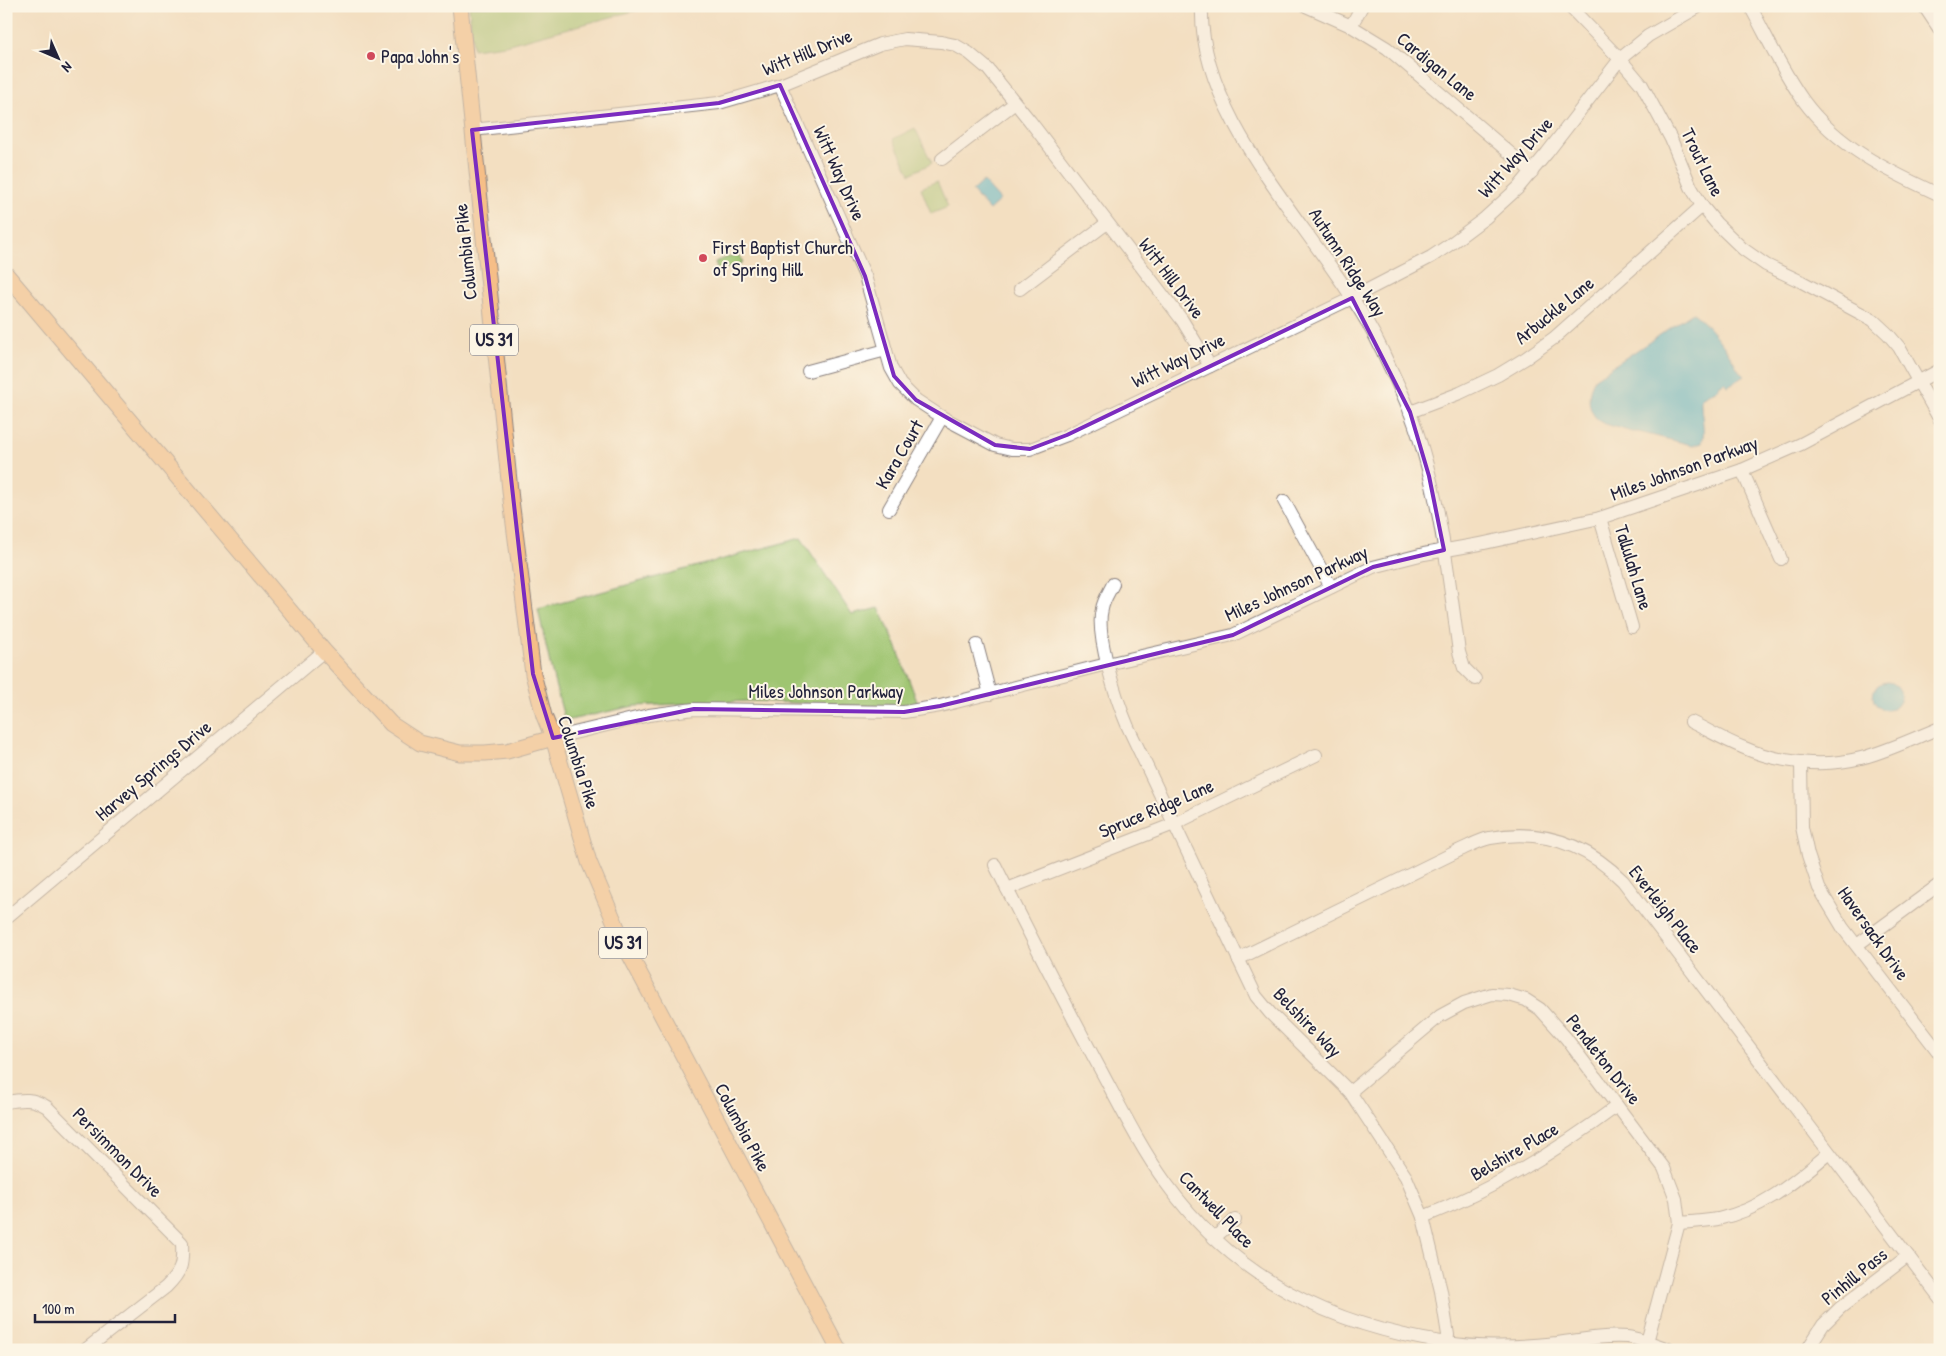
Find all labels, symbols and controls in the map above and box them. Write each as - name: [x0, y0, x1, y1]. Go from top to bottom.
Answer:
- street label: Witt Hill Drive: [758, 22, 856, 82]
- street label: Cardigan Lane: [1391, 26, 1483, 107]
- north arrow: [32, 32, 82, 82]
- place label: Papa John's: [381, 43, 459, 69]
- marker: Papa John's: [365, 50, 377, 62]
- text: N: [58, 58, 77, 77]
- street label: Witt Way Drive: [1472, 111, 1559, 203]
- street label: Witt Way Drive: [808, 122, 873, 225]
- street label: Trout Lane: [1675, 123, 1731, 201]
- street label: Columbia Pike: [447, 202, 483, 301]
- street label: Autumn Ridge Way: [1303, 203, 1393, 321]
- street label: Witt Hill Drive: [1133, 232, 1211, 324]
- place label: First Baptist Church of Spring Hill: [712, 234, 853, 282]
- marker: First Baptist Church of Spring Hill: [697, 252, 709, 264]
- street label: Arbuckle Lane: [1509, 270, 1599, 350]
- road number: US 31: [470, 324, 518, 356]
- street label: Witt Way Drive: [1127, 326, 1229, 394]
- street label: Kara Court: [869, 414, 929, 493]
- street label: Miles Johnson Parkway: [1607, 429, 1761, 507]
- street label: Tallulah Lane: [1609, 521, 1659, 613]
- street label: Miles Johnson Parkway: [1220, 538, 1372, 628]
- street label: Miles Johnson Parkway: [748, 678, 904, 704]
- street label: Columbia Pike: [552, 712, 606, 812]
- street label: Harvey Springs Drive: [89, 713, 217, 826]
- street label: Spruce Ridge Lane: [1095, 772, 1218, 844]
- street label: Everleigh Place: [1623, 860, 1709, 959]
- street label: Haversack Drive: [1832, 881, 1916, 985]
- road number: US 31: [599, 928, 647, 958]
- street label: Belshire Way: [1268, 981, 1348, 1063]
- street label: Pendleton Drive: [1560, 1008, 1648, 1110]
- street label: Columbia Pike: [709, 1078, 777, 1176]
- street label: Persimmon Drive: [67, 1101, 169, 1203]
- street label: Belshire Place: [1465, 1115, 1563, 1187]
- street label: Cantwell Place: [1173, 1165, 1261, 1254]
- street label: Pinhill Pass: [1816, 1241, 1892, 1311]
- scale bar: [35, 1291, 175, 1323]
- text: 100 m: [42, 1298, 75, 1319]

